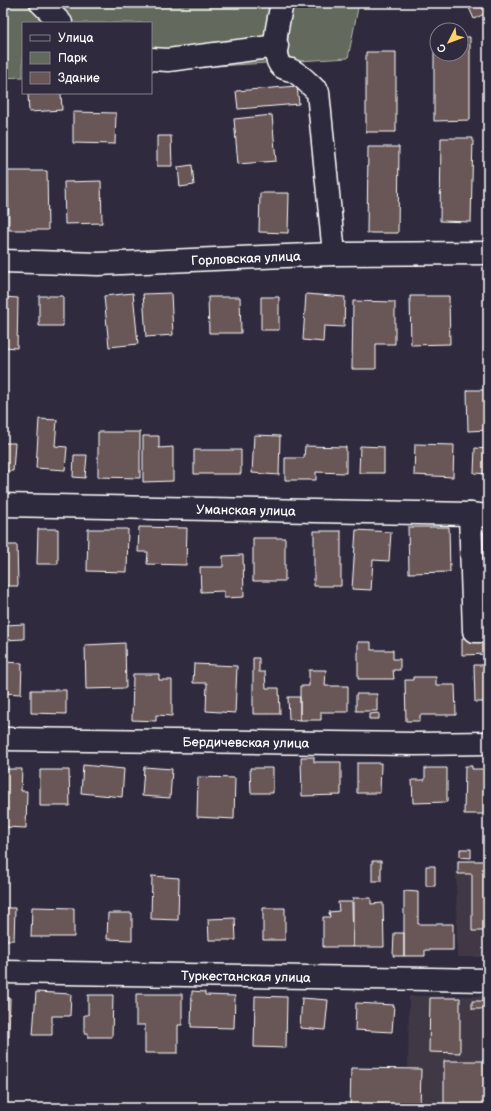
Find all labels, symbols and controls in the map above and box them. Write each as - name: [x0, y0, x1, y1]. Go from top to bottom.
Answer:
- legend: [22, 22, 152, 94]
- north arrow: [429, 22, 469, 62]
- text: Улица: [58, 31, 94, 46]
- text: С: [434, 41, 449, 56]
- text: Парк: [58, 51, 88, 66]
- text: Здание: [58, 71, 100, 86]
- street label: Горловская улица: [191, 248, 301, 269]
- street label: Уманская улица: [196, 502, 296, 520]
- street label: Бердичевская улица: [183, 734, 310, 752]
- street label: Туркестанская улица: [181, 968, 311, 986]

